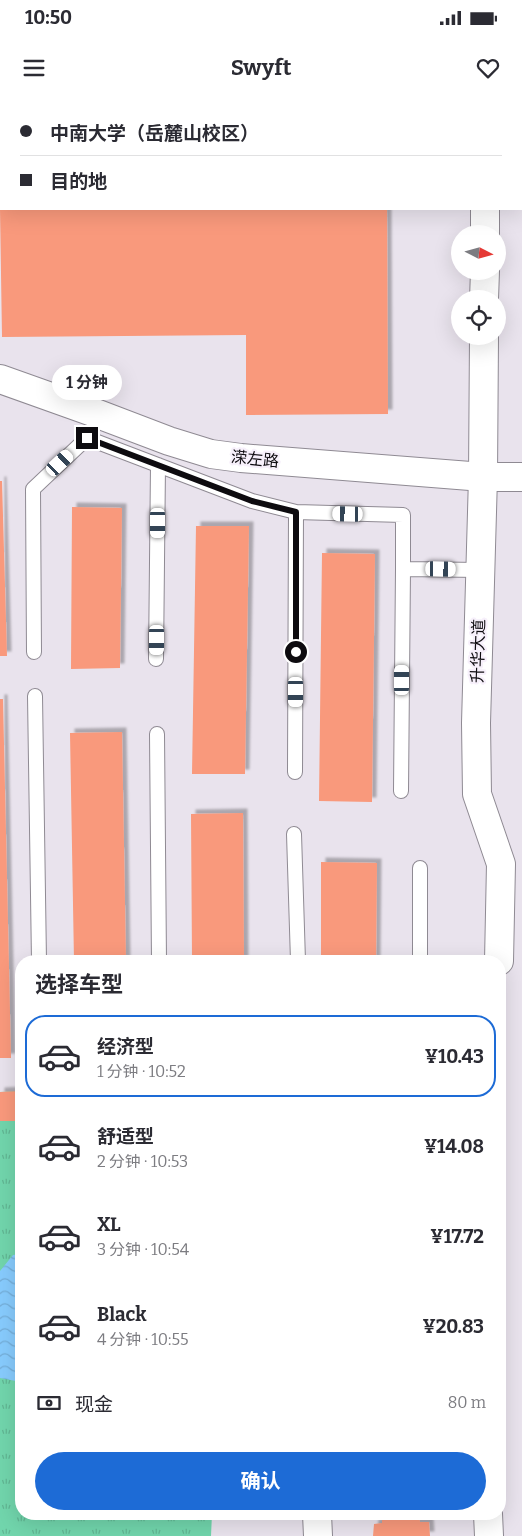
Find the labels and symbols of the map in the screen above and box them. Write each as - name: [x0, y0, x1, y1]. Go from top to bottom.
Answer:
- north arrow: [451, 225, 506, 280]
- callout: 1 分钟: [52, 366, 122, 400]
- route end: [76, 427, 98, 449]
- car: [43, 447, 76, 479]
- street label: 溁左路: [230, 447, 280, 471]
- car: [332, 506, 363, 522]
- car: [150, 508, 165, 538]
- car: [425, 561, 456, 577]
- street label: 升华大道: [467, 619, 489, 683]
- car: [149, 625, 164, 655]
- route start: [285, 641, 307, 663]
- car: [394, 665, 409, 695]
- car: [288, 677, 303, 707]

